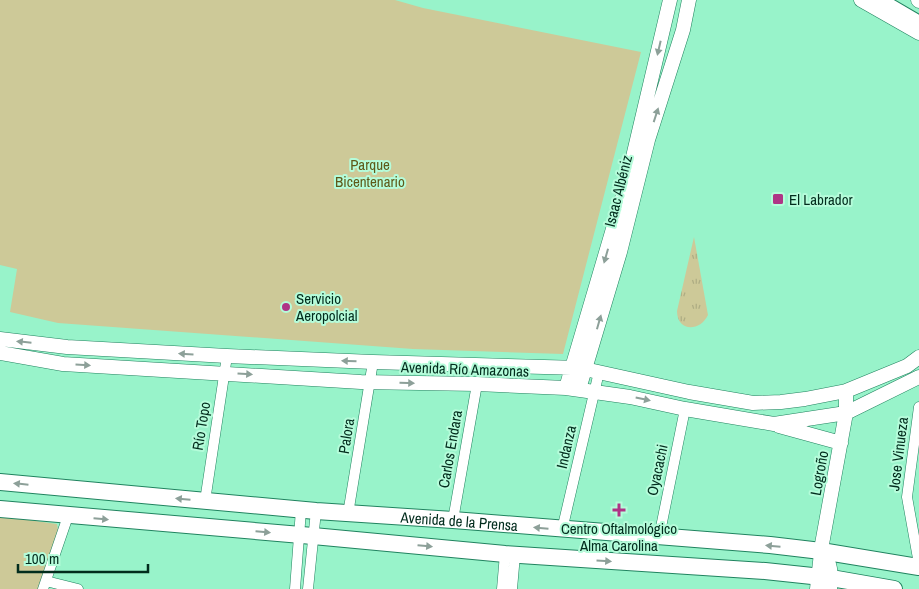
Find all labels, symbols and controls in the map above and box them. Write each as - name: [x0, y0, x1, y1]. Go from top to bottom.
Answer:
- one-way arrow: [655, 40, 663, 55]
- one-way arrow: [653, 107, 660, 122]
- street label: Isaac Albéniz: [599, 153, 637, 229]
- park label: Parque Bicentenario: [335, 154, 405, 192]
- place label: El Labrador: [789, 189, 853, 210]
- marker: El Labrador: [771, 192, 785, 206]
- one-way arrow: [601, 248, 609, 263]
- place label: Servicio Aeropolcial: [295, 288, 358, 326]
- marker: Servicio Aeropolcial: [280, 301, 292, 313]
- one-way arrow: [596, 314, 604, 329]
- one-way arrow: [16, 338, 32, 346]
- one-way arrow: [178, 349, 194, 357]
- street label: Avenida Río Amazonas: [400, 356, 529, 382]
- one-way arrow: [340, 357, 356, 365]
- one-way arrow: [75, 361, 91, 369]
- one-way arrow: [237, 371, 253, 379]
- one-way arrow: [400, 379, 416, 387]
- one-way arrow: [635, 395, 650, 403]
- street label: Río Topo: [187, 400, 215, 452]
- street label: Carlos Endara: [433, 408, 467, 490]
- street label: Jose Vinueza: [883, 416, 913, 492]
- street label: Palora: [333, 417, 359, 455]
- street label: Indanza: [551, 423, 581, 471]
- street label: Oyacachi: [641, 442, 673, 498]
- street label: Logroño: [805, 449, 833, 497]
- one-way arrow: [13, 480, 29, 488]
- one-way arrow: [175, 494, 191, 502]
- marker: Centro Oftalmológico Alma Carolina: [612, 503, 626, 517]
- street label: Avenida de la Prensa: [399, 506, 519, 536]
- one-way arrow: [93, 515, 109, 523]
- place label: Centro Oftalmológico Alma Carolina: [561, 518, 677, 556]
- one-way arrow: [533, 524, 549, 532]
- one-way arrow: [255, 528, 271, 536]
- one-way arrow: [765, 541, 781, 549]
- scale bar: [18, 542, 148, 574]
- one-way arrow: [417, 542, 433, 550]
- text: 100 m: [25, 548, 59, 569]
- one-way arrow: [596, 557, 612, 565]

